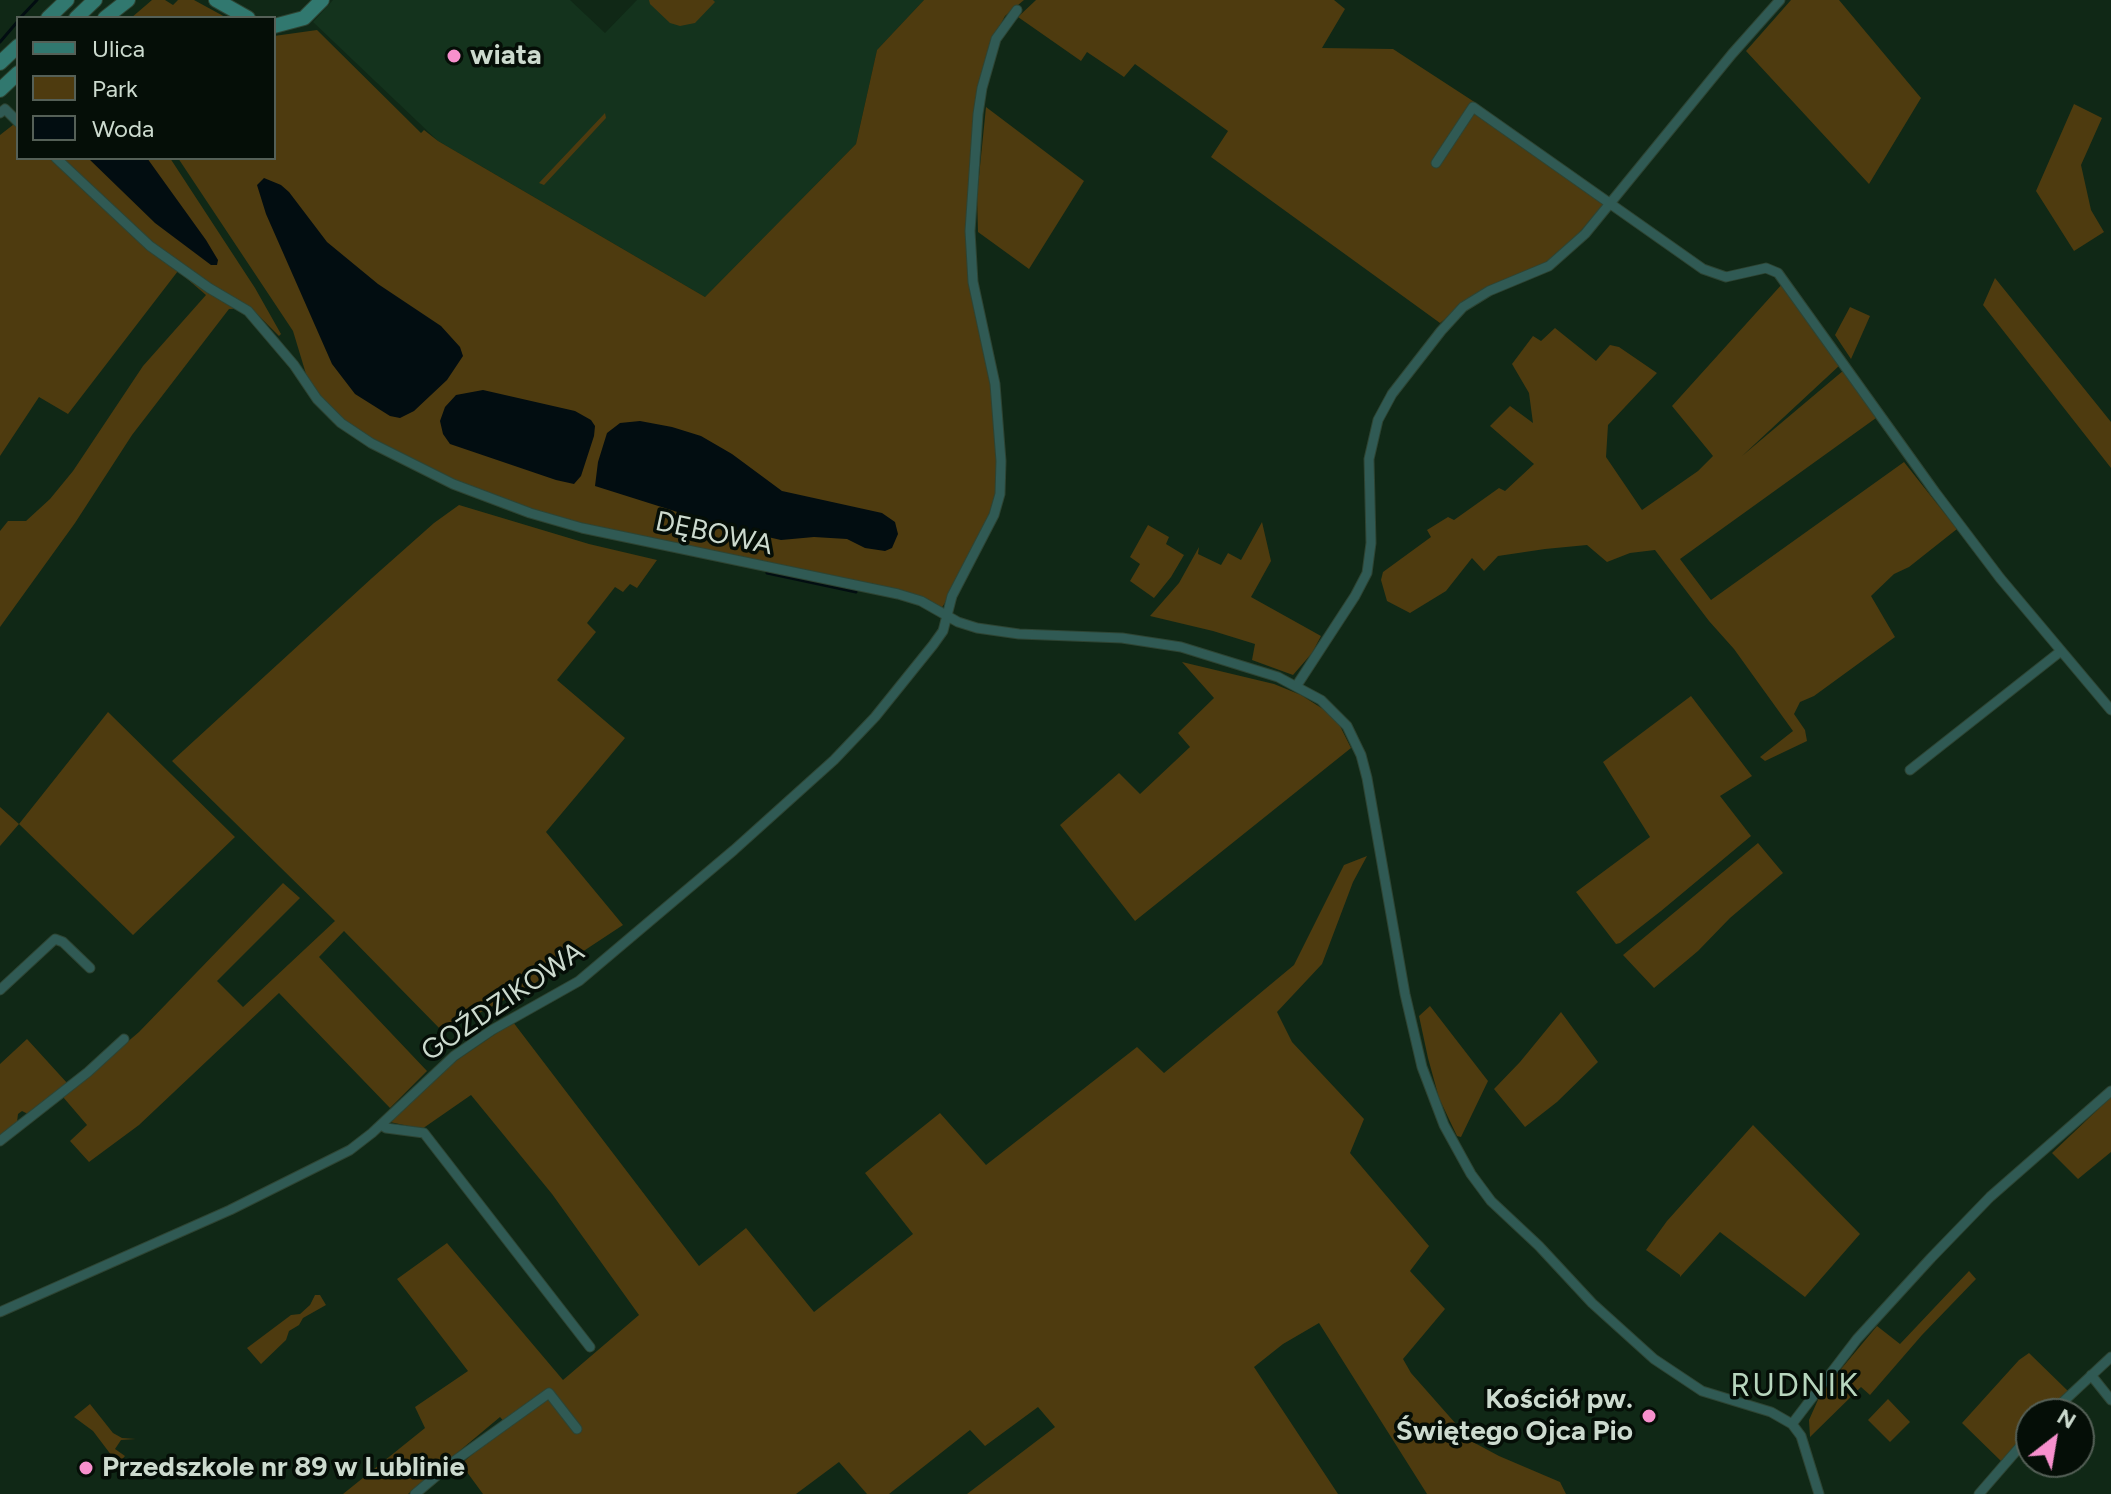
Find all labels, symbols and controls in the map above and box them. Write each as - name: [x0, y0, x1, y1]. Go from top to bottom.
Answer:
- legend: [16, 16, 276, 160]
- text: Ulica: [92, 34, 145, 63]
- place label: wiata: [470, 39, 542, 73]
- marker: wiata: [445, 47, 463, 65]
- text: Park: [92, 74, 138, 103]
- text: Woda: [92, 114, 154, 143]
- street label: DĘBOWA: [652, 505, 776, 563]
- street label: GOŹDZIKOWA: [415, 935, 591, 1069]
- district label: RUDNIK: [1730, 1368, 1860, 1406]
- place label: Kościół pw. Świętego Ojca Pio: [1396, 1383, 1633, 1449]
- north arrow: [2015, 1398, 2095, 1478]
- text: N: [2052, 1403, 2081, 1435]
- marker: Kościół pw. Świętego Ojca Pio: [1640, 1407, 1658, 1425]
- place label: Przedszkole nr 89 w Lublinie: [102, 1451, 465, 1485]
- marker: Przedszkole nr 89 w Lublinie: [77, 1459, 95, 1477]

